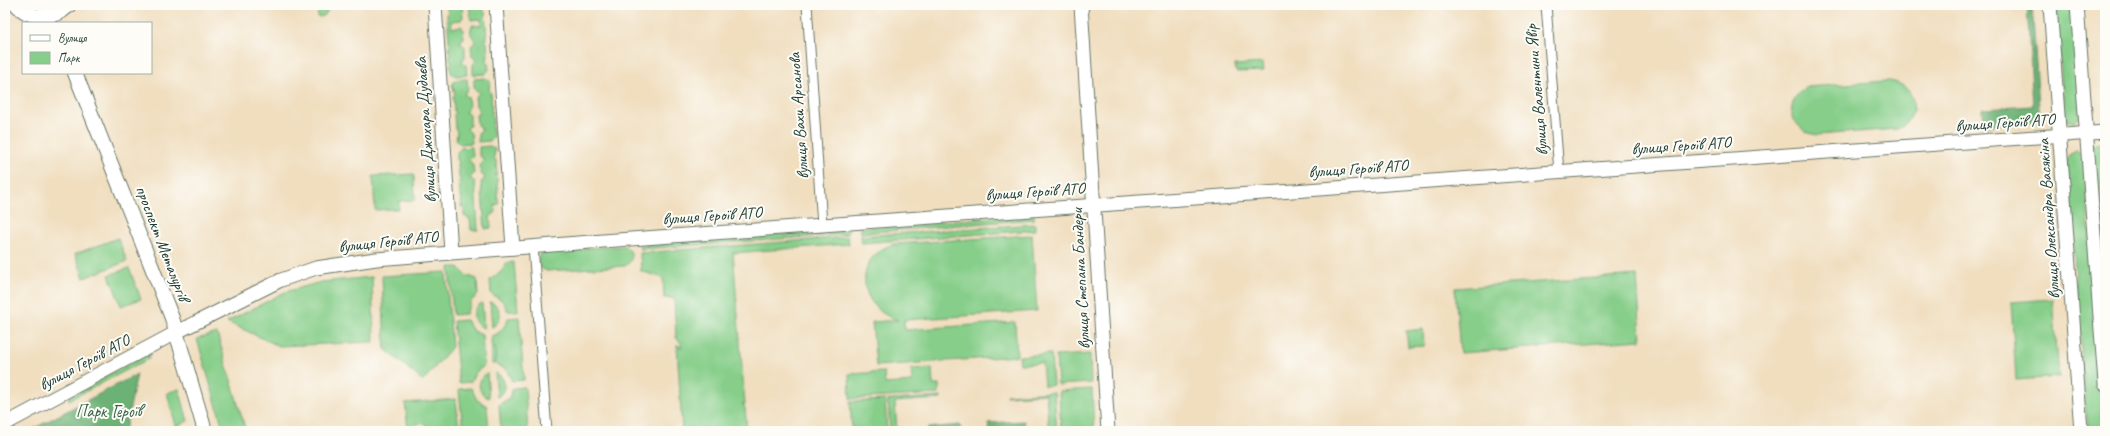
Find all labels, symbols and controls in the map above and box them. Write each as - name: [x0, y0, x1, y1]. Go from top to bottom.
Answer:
- legend: [22, 22, 152, 74]
- street label: вулиця Валентини Явір: [1520, 22, 1553, 157]
- text: Вулиця: [58, 30, 87, 46]
- text: Парк: [58, 50, 81, 66]
- street label: вулиця Вахи Арсанова: [784, 51, 813, 180]
- street label: вулиця Джохара Дудаєва: [410, 55, 441, 204]
- street label: вулиця Героїв АТО: [1955, 108, 2057, 136]
- street label: вулиця Героїв АТО: [1631, 131, 1733, 159]
- street label: вулиця Олександра Васякіна: [2032, 137, 2065, 300]
- street label: вулиця Героїв АТО: [1308, 154, 1410, 182]
- street label: вулиця Героїв АТО: [985, 177, 1087, 205]
- street label: проспект Металургів: [131, 182, 196, 308]
- street label: вулиця Героїв АТО: [662, 201, 764, 229]
- street label: вулиця Степана Бандери: [1066, 206, 1095, 350]
- street label: вулиця Героїв АТО: [337, 226, 440, 257]
- street label: вулиця Героїв АТО: [35, 329, 135, 395]
- park label: Парк Героїв: [76, 401, 146, 422]

